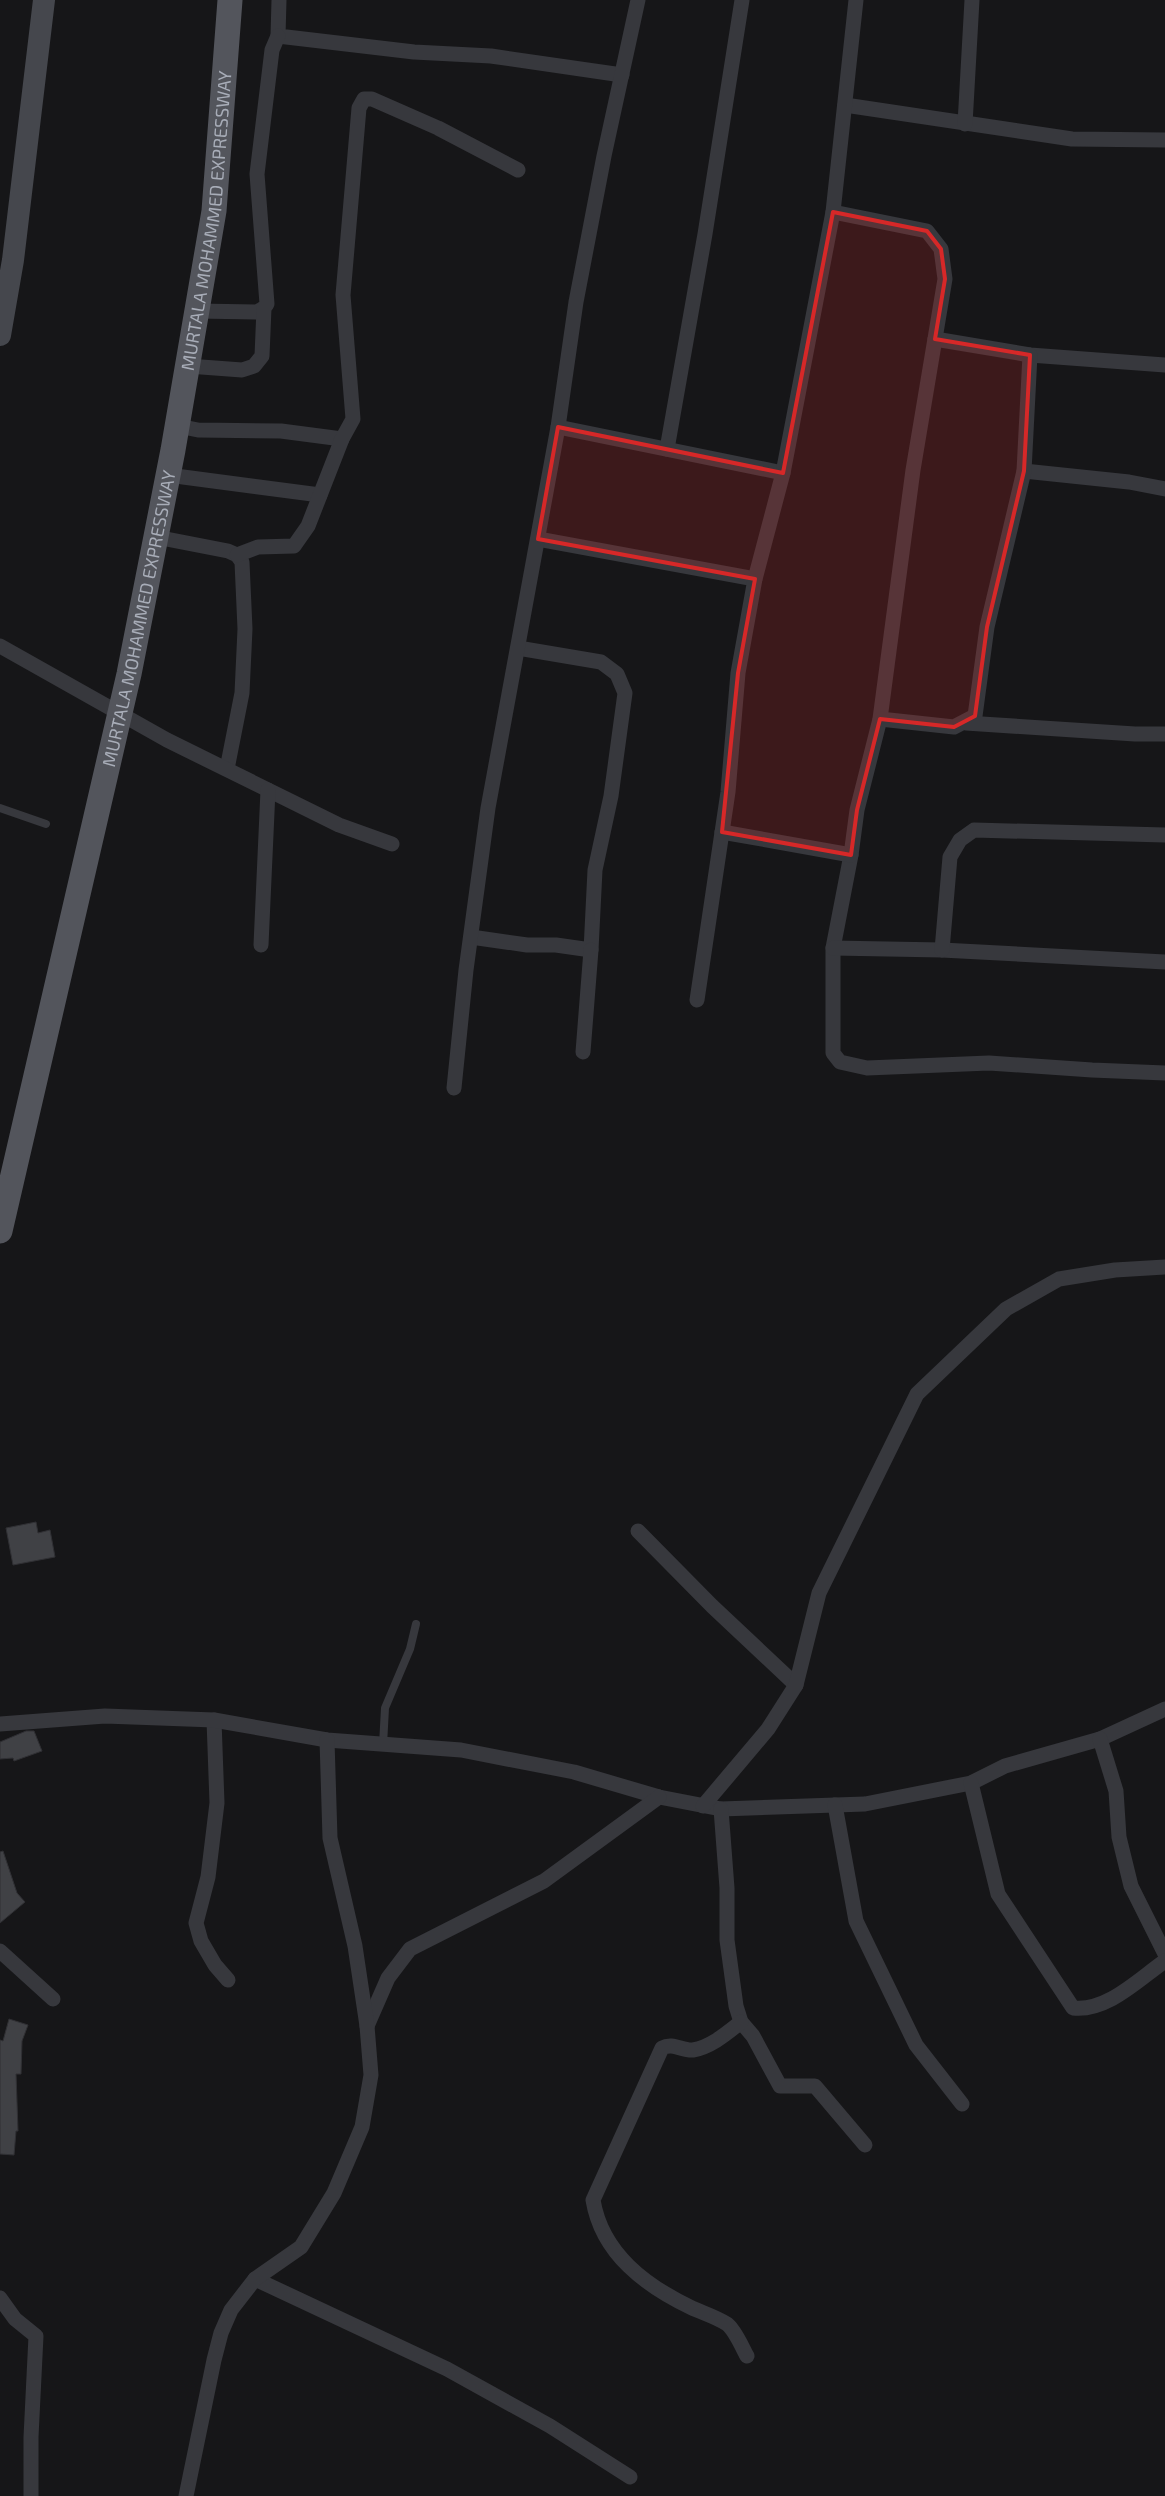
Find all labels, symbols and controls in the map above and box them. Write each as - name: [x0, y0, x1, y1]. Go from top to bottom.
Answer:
- street label: MURTALA MOHAMMED EXPRESSWAY: [176, 69, 236, 372]
- street label: MURTALA MOHAMMED EXPRESSWAY: [97, 468, 180, 769]

